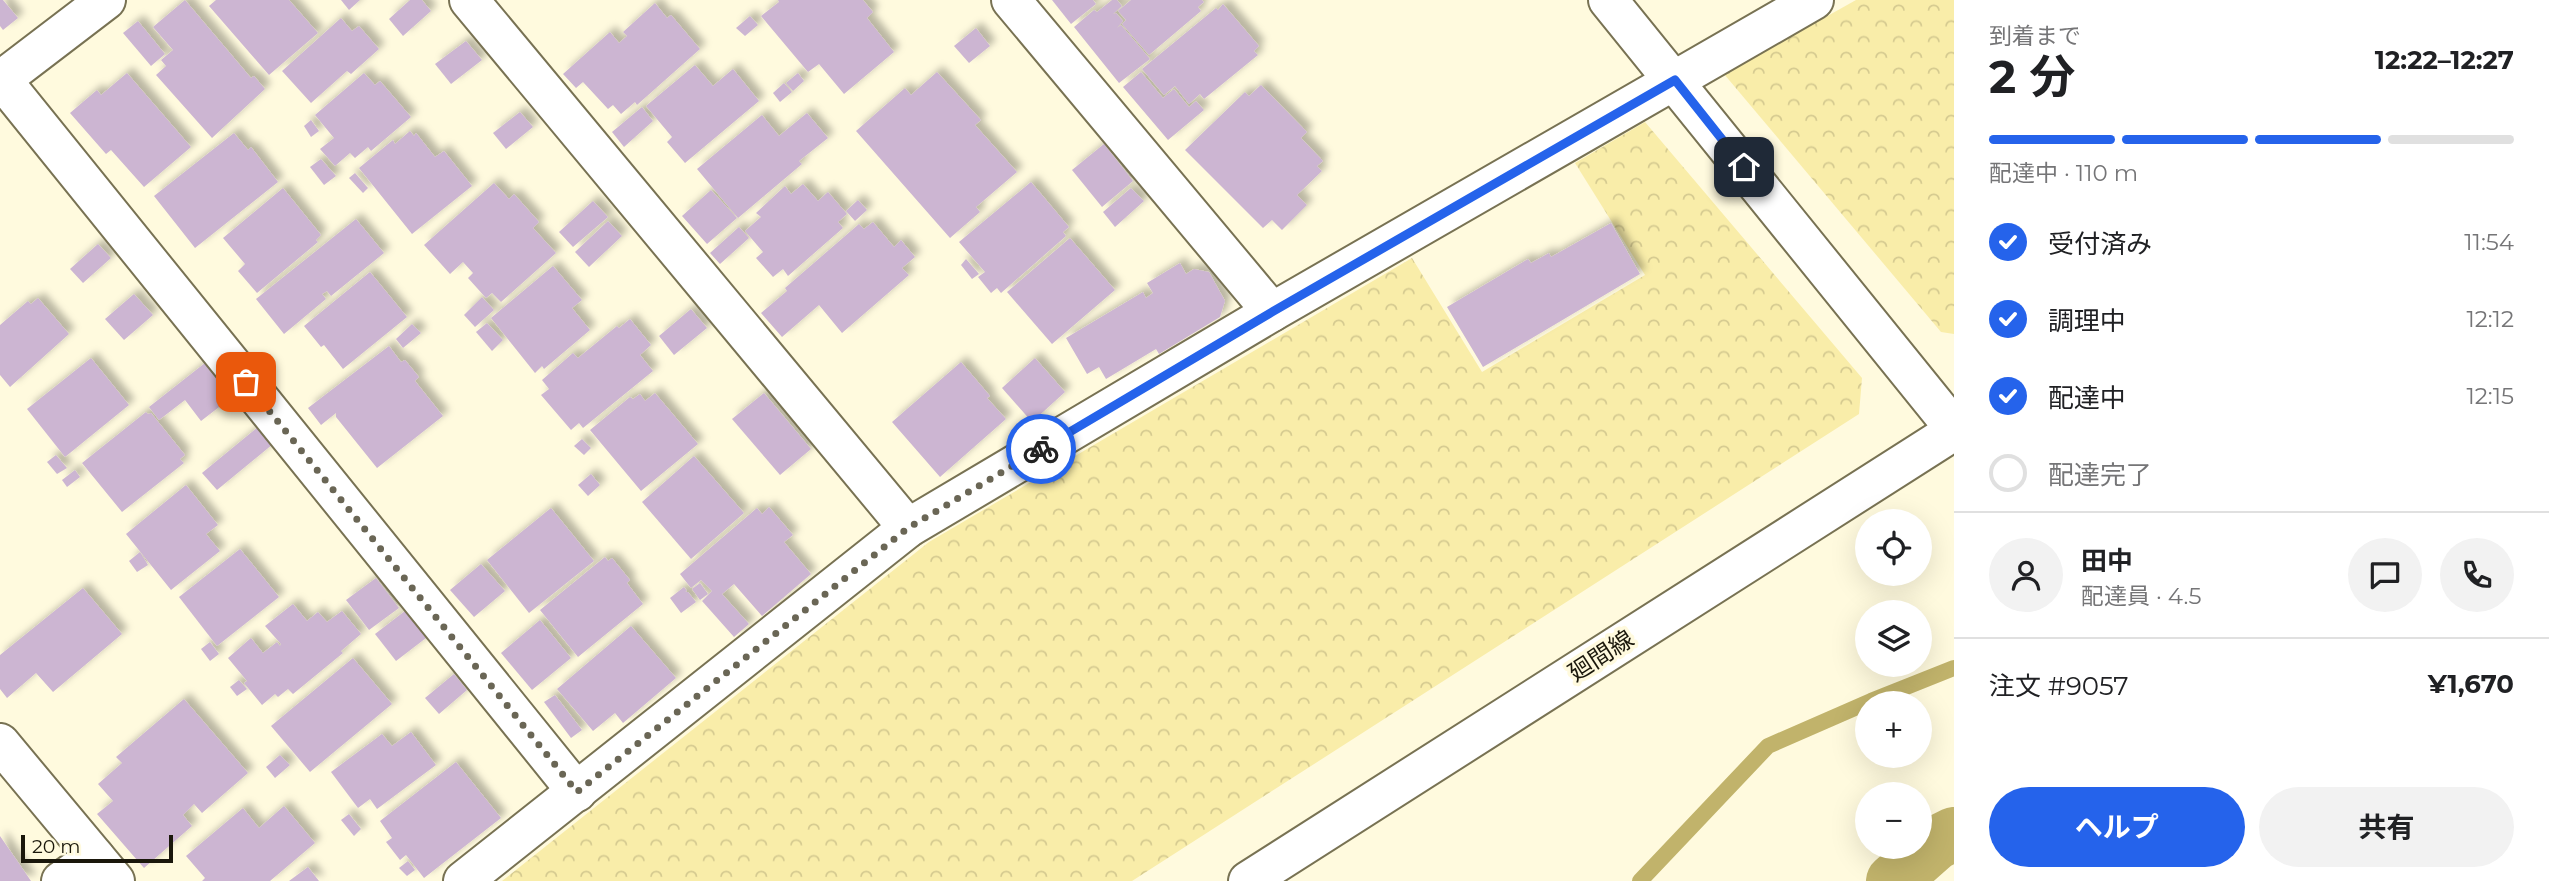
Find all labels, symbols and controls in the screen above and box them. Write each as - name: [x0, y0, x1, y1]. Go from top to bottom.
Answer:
- text: 到着まで: [1989, 22, 2081, 50]
- text: 12:22–12:27: [2375, 44, 2514, 76]
- text: 2 分: [1989, 48, 2075, 105]
- pin: [1714, 137, 1774, 197]
- icon: home: [1725, 148, 1763, 186]
- text: 配達中 · 110 m: [1989, 159, 2138, 187]
- icon: check: [1989, 223, 2027, 261]
- text: 受付済み: [2048, 228, 2152, 260]
- text: 11:54: [2464, 228, 2514, 256]
- icon: check: [1989, 300, 2027, 338]
- text: 調理中: [2048, 305, 2126, 337]
- text: 12:12: [2466, 305, 2514, 333]
- pin: [216, 352, 276, 412]
- icon: bag: [227, 363, 265, 401]
- icon: check: [1989, 377, 2027, 415]
- text: 配達中: [2048, 382, 2126, 414]
- text: 12:15: [2466, 382, 2514, 410]
- courier: [1006, 414, 1076, 484]
- icon: bike: [1022, 430, 1060, 468]
- text: 配達完了: [2048, 459, 2152, 491]
- map controls: [1855, 509, 1932, 859]
- button: locate: [1855, 509, 1932, 586]
- button: person: [1989, 538, 2063, 612]
- button: chat: [2348, 538, 2422, 612]
- button: phone: [2440, 538, 2514, 612]
- text: 田中: [2081, 545, 2133, 577]
- text: 配達員 · 4.5: [2081, 582, 2201, 610]
- button: layers: [1855, 600, 1932, 677]
- street label: 廻間線: [1563, 624, 1639, 687]
- text: ¥1,670: [2428, 668, 2514, 700]
- text: 注文 #9057: [1989, 670, 2129, 702]
- button: +: [1855, 691, 1932, 768]
- button: −: [1855, 782, 1932, 859]
- button: ヘルプ: [1989, 787, 2245, 867]
- button: 共有: [2259, 787, 2514, 867]
- scale bar: [21, 832, 173, 864]
- text: 20 m: [32, 835, 80, 858]

